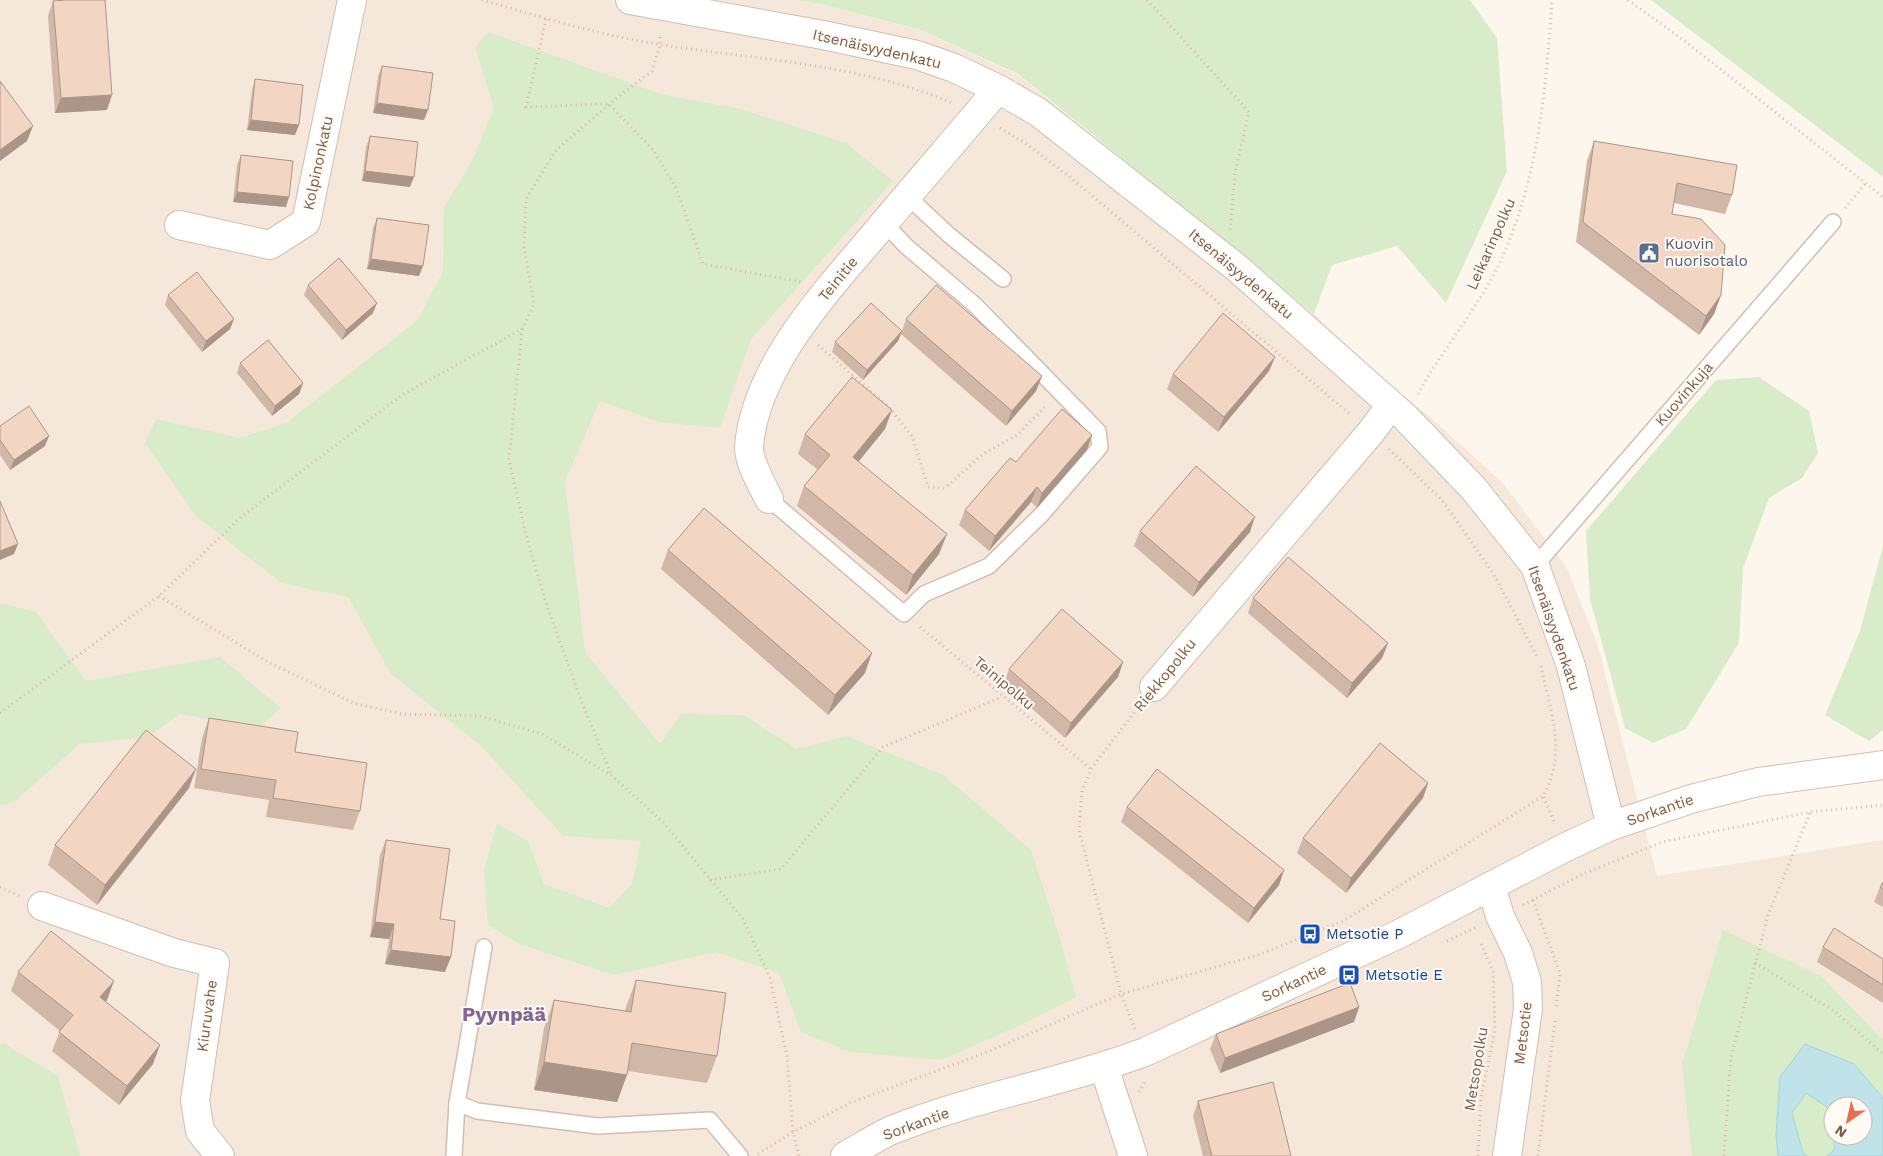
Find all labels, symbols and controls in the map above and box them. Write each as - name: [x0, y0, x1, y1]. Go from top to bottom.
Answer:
- street label: Itsenäisyydenkatu: [811, 25, 943, 73]
- street label: Kolpinonkatu: [299, 114, 337, 212]
- street label: Leikarinpolku: [1463, 195, 1519, 293]
- street label: Itsenäisyydenkatu: [1185, 225, 1297, 323]
- place label: Kuovin nuorisotalo: [1665, 235, 1748, 270]
- public building icon: Kuovin nuorisotalo: [1637, 241, 1661, 265]
- street label: Teinitie: [815, 253, 861, 305]
- street label: Kuovinkuja: [1651, 358, 1717, 430]
- street label: Itsenäisyydenkatu: [1524, 563, 1584, 693]
- street label: Riekkopolku: [1130, 635, 1200, 715]
- street label: Teinipolku: [970, 652, 1038, 714]
- street label: Sorkantie: [1624, 790, 1696, 830]
- bus stop icon: Metsotie P: [1298, 922, 1322, 946]
- place label: Metsotie P: [1326, 925, 1403, 943]
- street label: Sorkantie: [1259, 960, 1329, 1006]
- bus stop icon: Metsotie E: [1337, 963, 1361, 987]
- place label: Metsotie E: [1365, 966, 1443, 984]
- street label: Kiuruvahe: [193, 979, 221, 1053]
- street label: Metsotie: [1510, 1001, 1536, 1065]
- district label: Pyynpää: [462, 1002, 547, 1026]
- street label: Metsopolku: [1460, 1026, 1492, 1112]
- north arrow: [1823, 1096, 1873, 1146]
- street label: Sorkantie: [880, 1104, 952, 1144]
- text: N: [1832, 1122, 1850, 1141]

